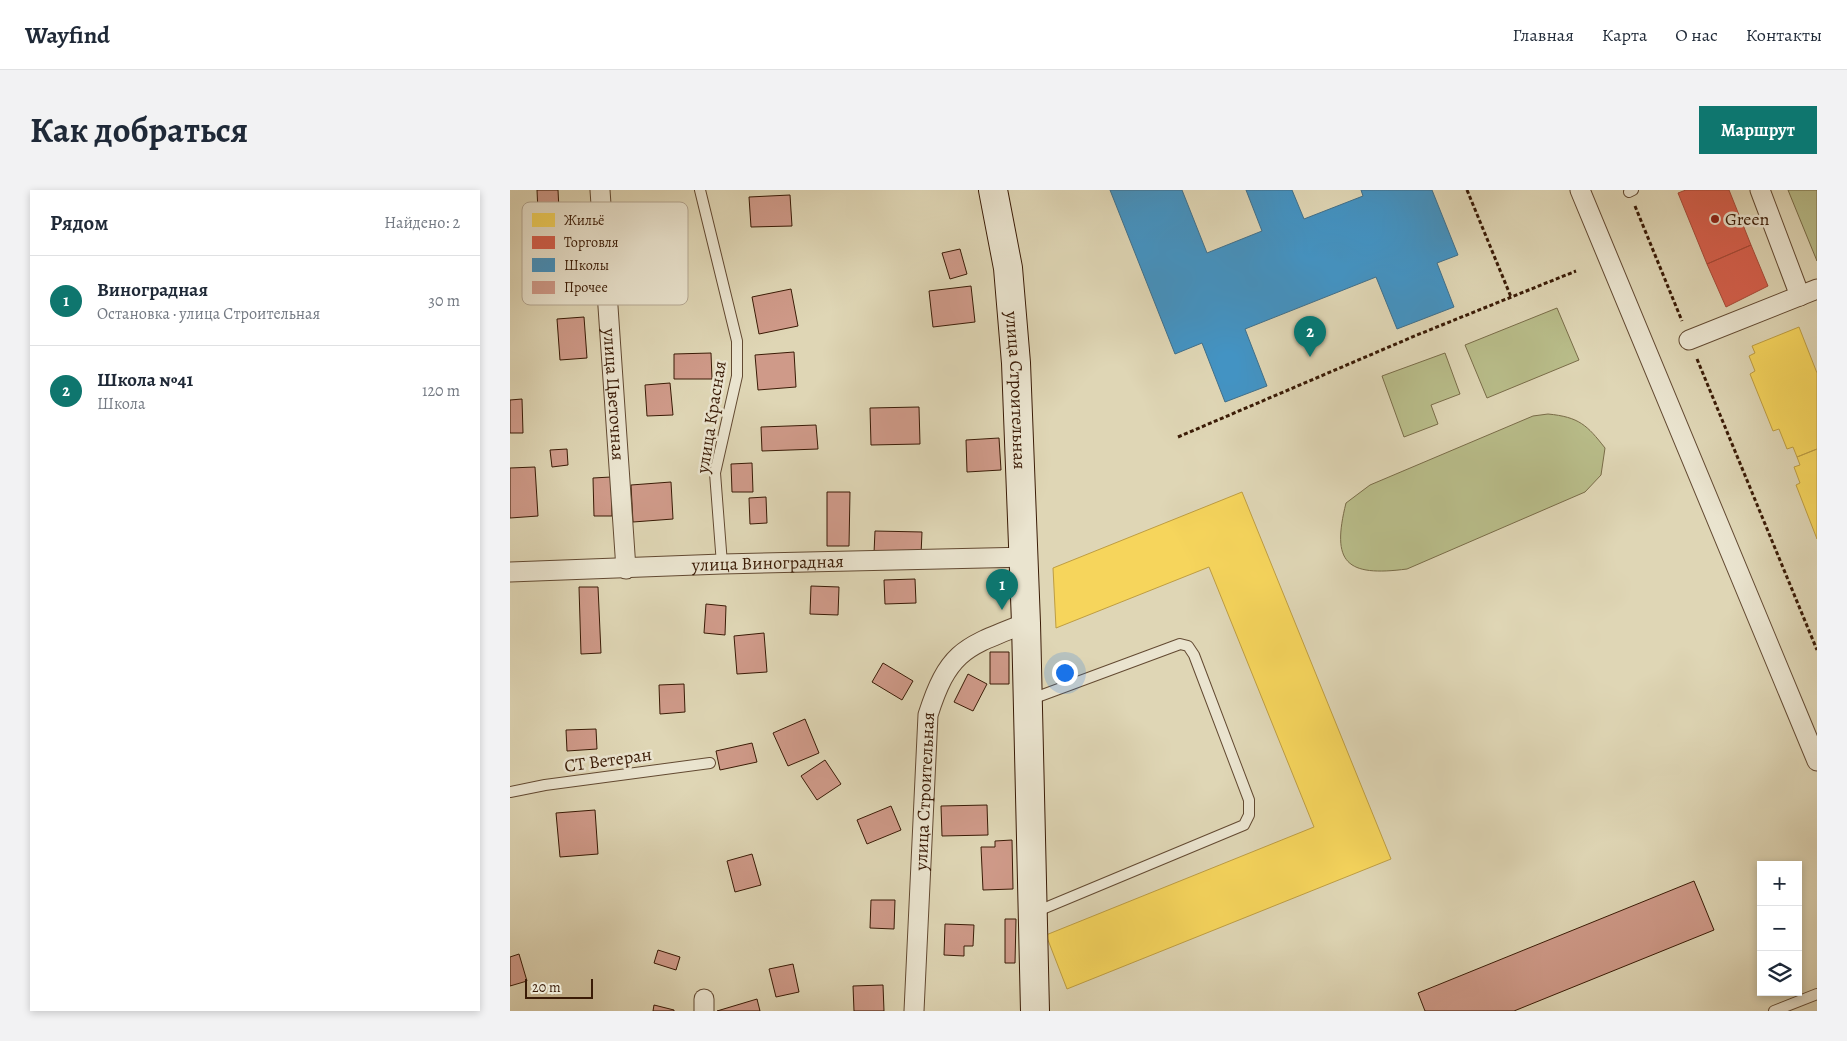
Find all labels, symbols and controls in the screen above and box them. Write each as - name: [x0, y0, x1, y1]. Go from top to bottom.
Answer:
- text: Wayfind: [25, 19, 110, 51]
- text: Главная: [1513, 23, 1574, 47]
- text: Карта: [1602, 23, 1647, 47]
- text: О нас: [1675, 23, 1718, 47]
- text: Контакты: [1746, 23, 1822, 47]
- text: Как добраться: [30, 106, 248, 154]
- button: Маршрут: [1699, 106, 1817, 154]
- legend: [522, 202, 688, 305]
- place label: Green: [1725, 207, 1769, 231]
- text: Рядом: [50, 209, 108, 237]
- text: Жильё: [564, 211, 604, 230]
- text: Найдено: 2: [384, 212, 460, 234]
- marker: Green: [1709, 213, 1721, 225]
- text: Торговля: [564, 233, 619, 252]
- text: Школы: [564, 256, 609, 275]
- text: Виноградная: [97, 277, 208, 303]
- text: Прочее: [564, 278, 608, 297]
- text: 1: [63, 290, 69, 312]
- text: 30 m: [428, 290, 460, 312]
- text: Остановка · улица Строительная: [97, 303, 320, 325]
- street label: улица Строительная: [1000, 309, 1032, 470]
- pin: 2: [1294, 316, 1326, 357]
- street label: улица Цветочная: [597, 327, 631, 461]
- street label: улица Красная: [690, 359, 732, 476]
- text: Школа №41: [97, 367, 193, 393]
- text: 2: [62, 380, 70, 402]
- text: 120 m: [422, 380, 460, 402]
- text: Школа: [97, 393, 145, 415]
- street label: улица Виноградная: [690, 549, 844, 577]
- pin: 1: [986, 569, 1018, 610]
- your location: [1052, 660, 1078, 686]
- street label: улица Строительная: [909, 711, 940, 872]
- street label: СТ Ветеран: [563, 742, 653, 778]
- map controls: [1757, 861, 1802, 996]
- button: +: [1757, 861, 1802, 906]
- button: −: [1757, 906, 1802, 951]
- button: layers: [1757, 951, 1802, 996]
- scale bar: [525, 976, 592, 999]
- text: 20 m: [532, 978, 561, 997]

